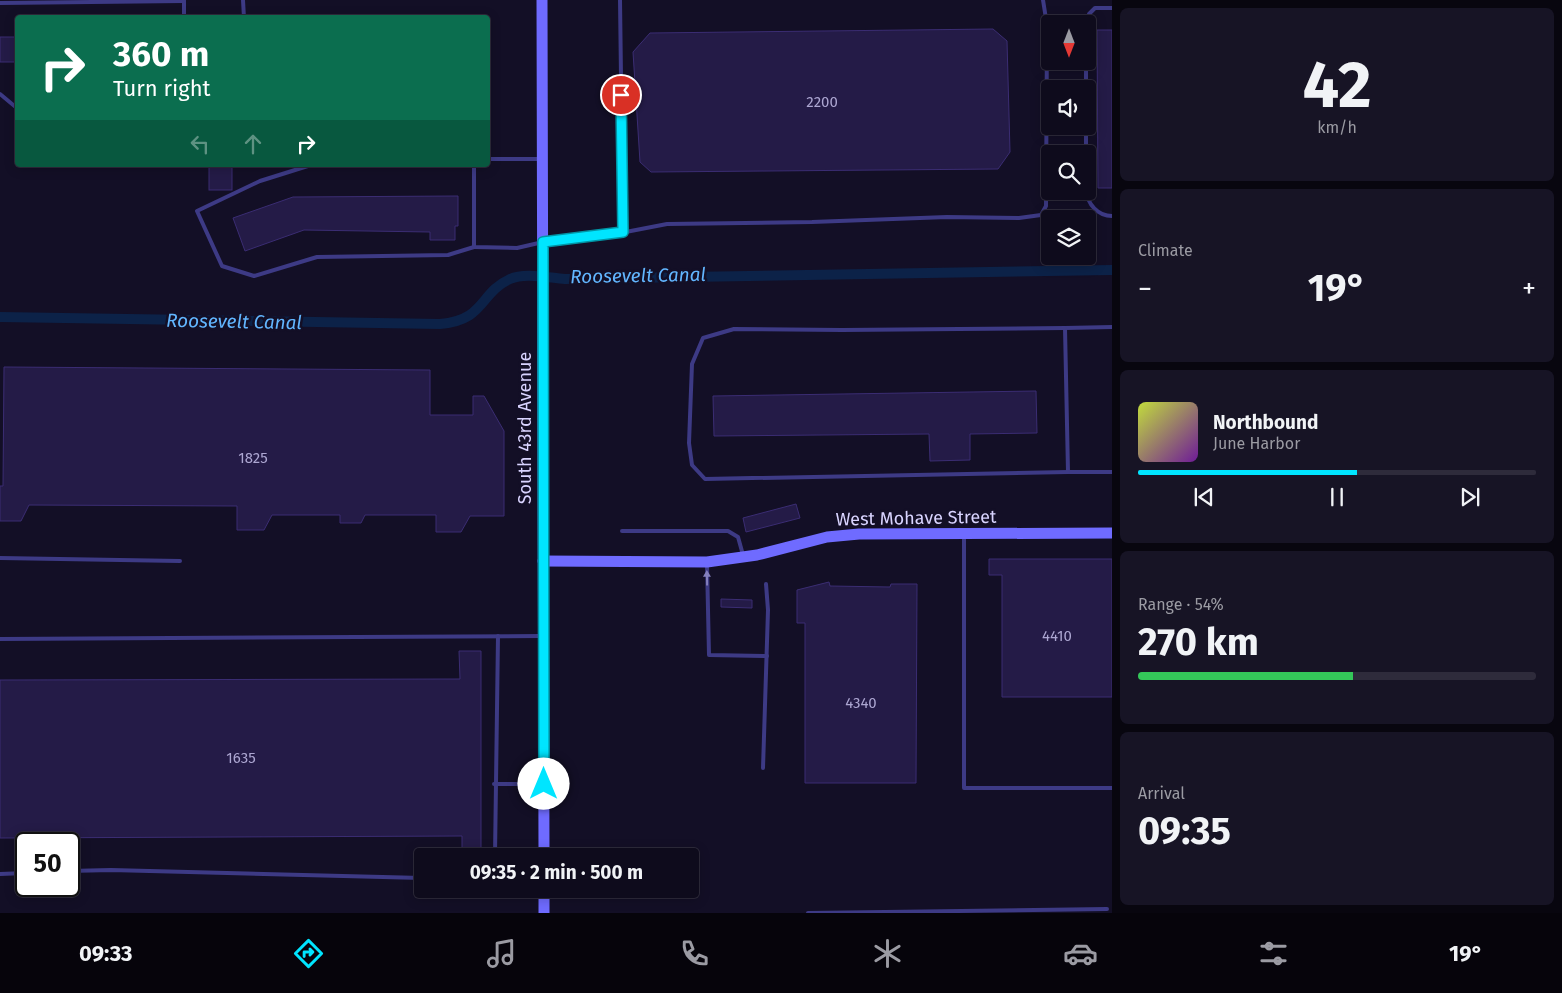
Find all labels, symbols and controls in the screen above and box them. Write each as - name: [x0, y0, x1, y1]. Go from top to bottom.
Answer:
- north arrow: [1041, 15, 1096, 70]
- map controls: [1041, 15, 1096, 265]
- text: 360 m: [113, 33, 209, 75]
- icon: right: [30, 35, 95, 100]
- text: 42: [1302, 46, 1372, 124]
- pin: [600, 74, 642, 116]
- text: Turn right: [113, 75, 210, 102]
- button: sound: [1041, 80, 1096, 135]
- icon: arrive: [607, 81, 635, 109]
- house number: 2200: [806, 93, 838, 111]
- text: km/h: [1317, 118, 1357, 137]
- icon: left: [186, 130, 214, 158]
- icon: ahead: [239, 130, 267, 158]
- icon: right: [292, 130, 320, 158]
- button: search: [1041, 145, 1096, 200]
- button: layers: [1041, 210, 1096, 265]
- text: Climate: [1138, 241, 1193, 260]
- water label: Roosevelt Canal: [570, 263, 706, 288]
- text: 19°: [1308, 265, 1366, 311]
- text: −: [1138, 272, 1152, 305]
- text: +: [1522, 272, 1536, 305]
- water label: Roosevelt Canal: [166, 309, 302, 334]
- street label: South 43rd Avenue: [514, 352, 536, 504]
- text: Northbound: [1213, 411, 1318, 434]
- text: June Harbor: [1213, 434, 1300, 453]
- house number: 1825: [238, 449, 268, 467]
- icon: previous: [1190, 483, 1218, 511]
- icon: pause: [1323, 483, 1351, 511]
- icon: next: [1456, 483, 1484, 511]
- street label: West Mohave Street: [835, 506, 997, 530]
- one-way arrow: [703, 570, 711, 586]
- text: Range · 54%: [1138, 595, 1224, 614]
- text: 270 km: [1138, 619, 1259, 665]
- house number: 4410: [1042, 627, 1072, 645]
- house number: 4340: [845, 694, 877, 712]
- house number: 1635: [226, 749, 256, 767]
- position arrow: [517, 757, 569, 809]
- text: Arrival: [1138, 784, 1185, 803]
- text: 09:35: [1138, 808, 1231, 854]
- speed limit sign: 50: [15, 832, 80, 897]
- text: 09:35 · 2 min · 500 m: [470, 861, 643, 884]
- icon: directions: [291, 936, 326, 971]
- icon: music: [484, 936, 519, 971]
- icon: phone: [677, 936, 712, 971]
- icon: climate: [870, 936, 905, 971]
- icon: car: [1063, 936, 1098, 971]
- icon: filters: [1256, 936, 1291, 971]
- text: 09:33: [79, 940, 133, 967]
- text: 19°: [1449, 940, 1483, 967]

